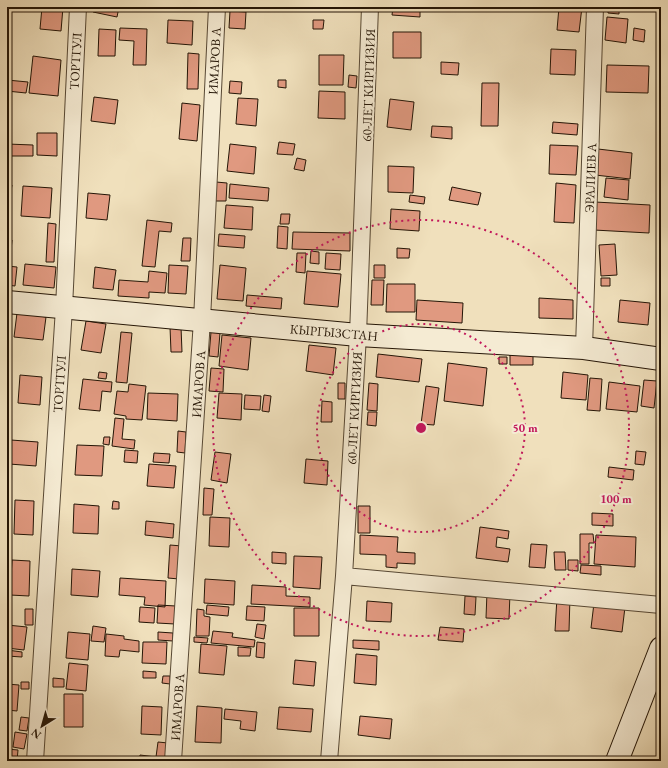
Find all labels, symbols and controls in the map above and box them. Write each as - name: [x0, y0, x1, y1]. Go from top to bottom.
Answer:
- street label: ИМАРОВ А: [204, 26, 225, 95]
- street label: 60-ЛЕТ КИРГИЗИЯ: [358, 28, 379, 142]
- street label: ТОРТГУЛ: [66, 32, 85, 90]
- street label: ЭРАЛИЕВ А: [581, 142, 600, 213]
- street label: КЫРГЫЗСТАН: [289, 320, 379, 345]
- street label: ИМАРОВ А: [188, 349, 209, 418]
- street label: 60-ЛЕТ КИРГИЗИЯ: [343, 351, 366, 465]
- street label: ТОРТГУЛ: [49, 355, 70, 413]
- text: 50 m: [512, 420, 538, 436]
- centre of rings: [414, 421, 428, 435]
- text: 100 m: [600, 491, 632, 507]
- street label: ИМАРОВ А: [167, 672, 188, 741]
- north arrow: [22, 706, 62, 746]
- text: N: [28, 726, 44, 742]

